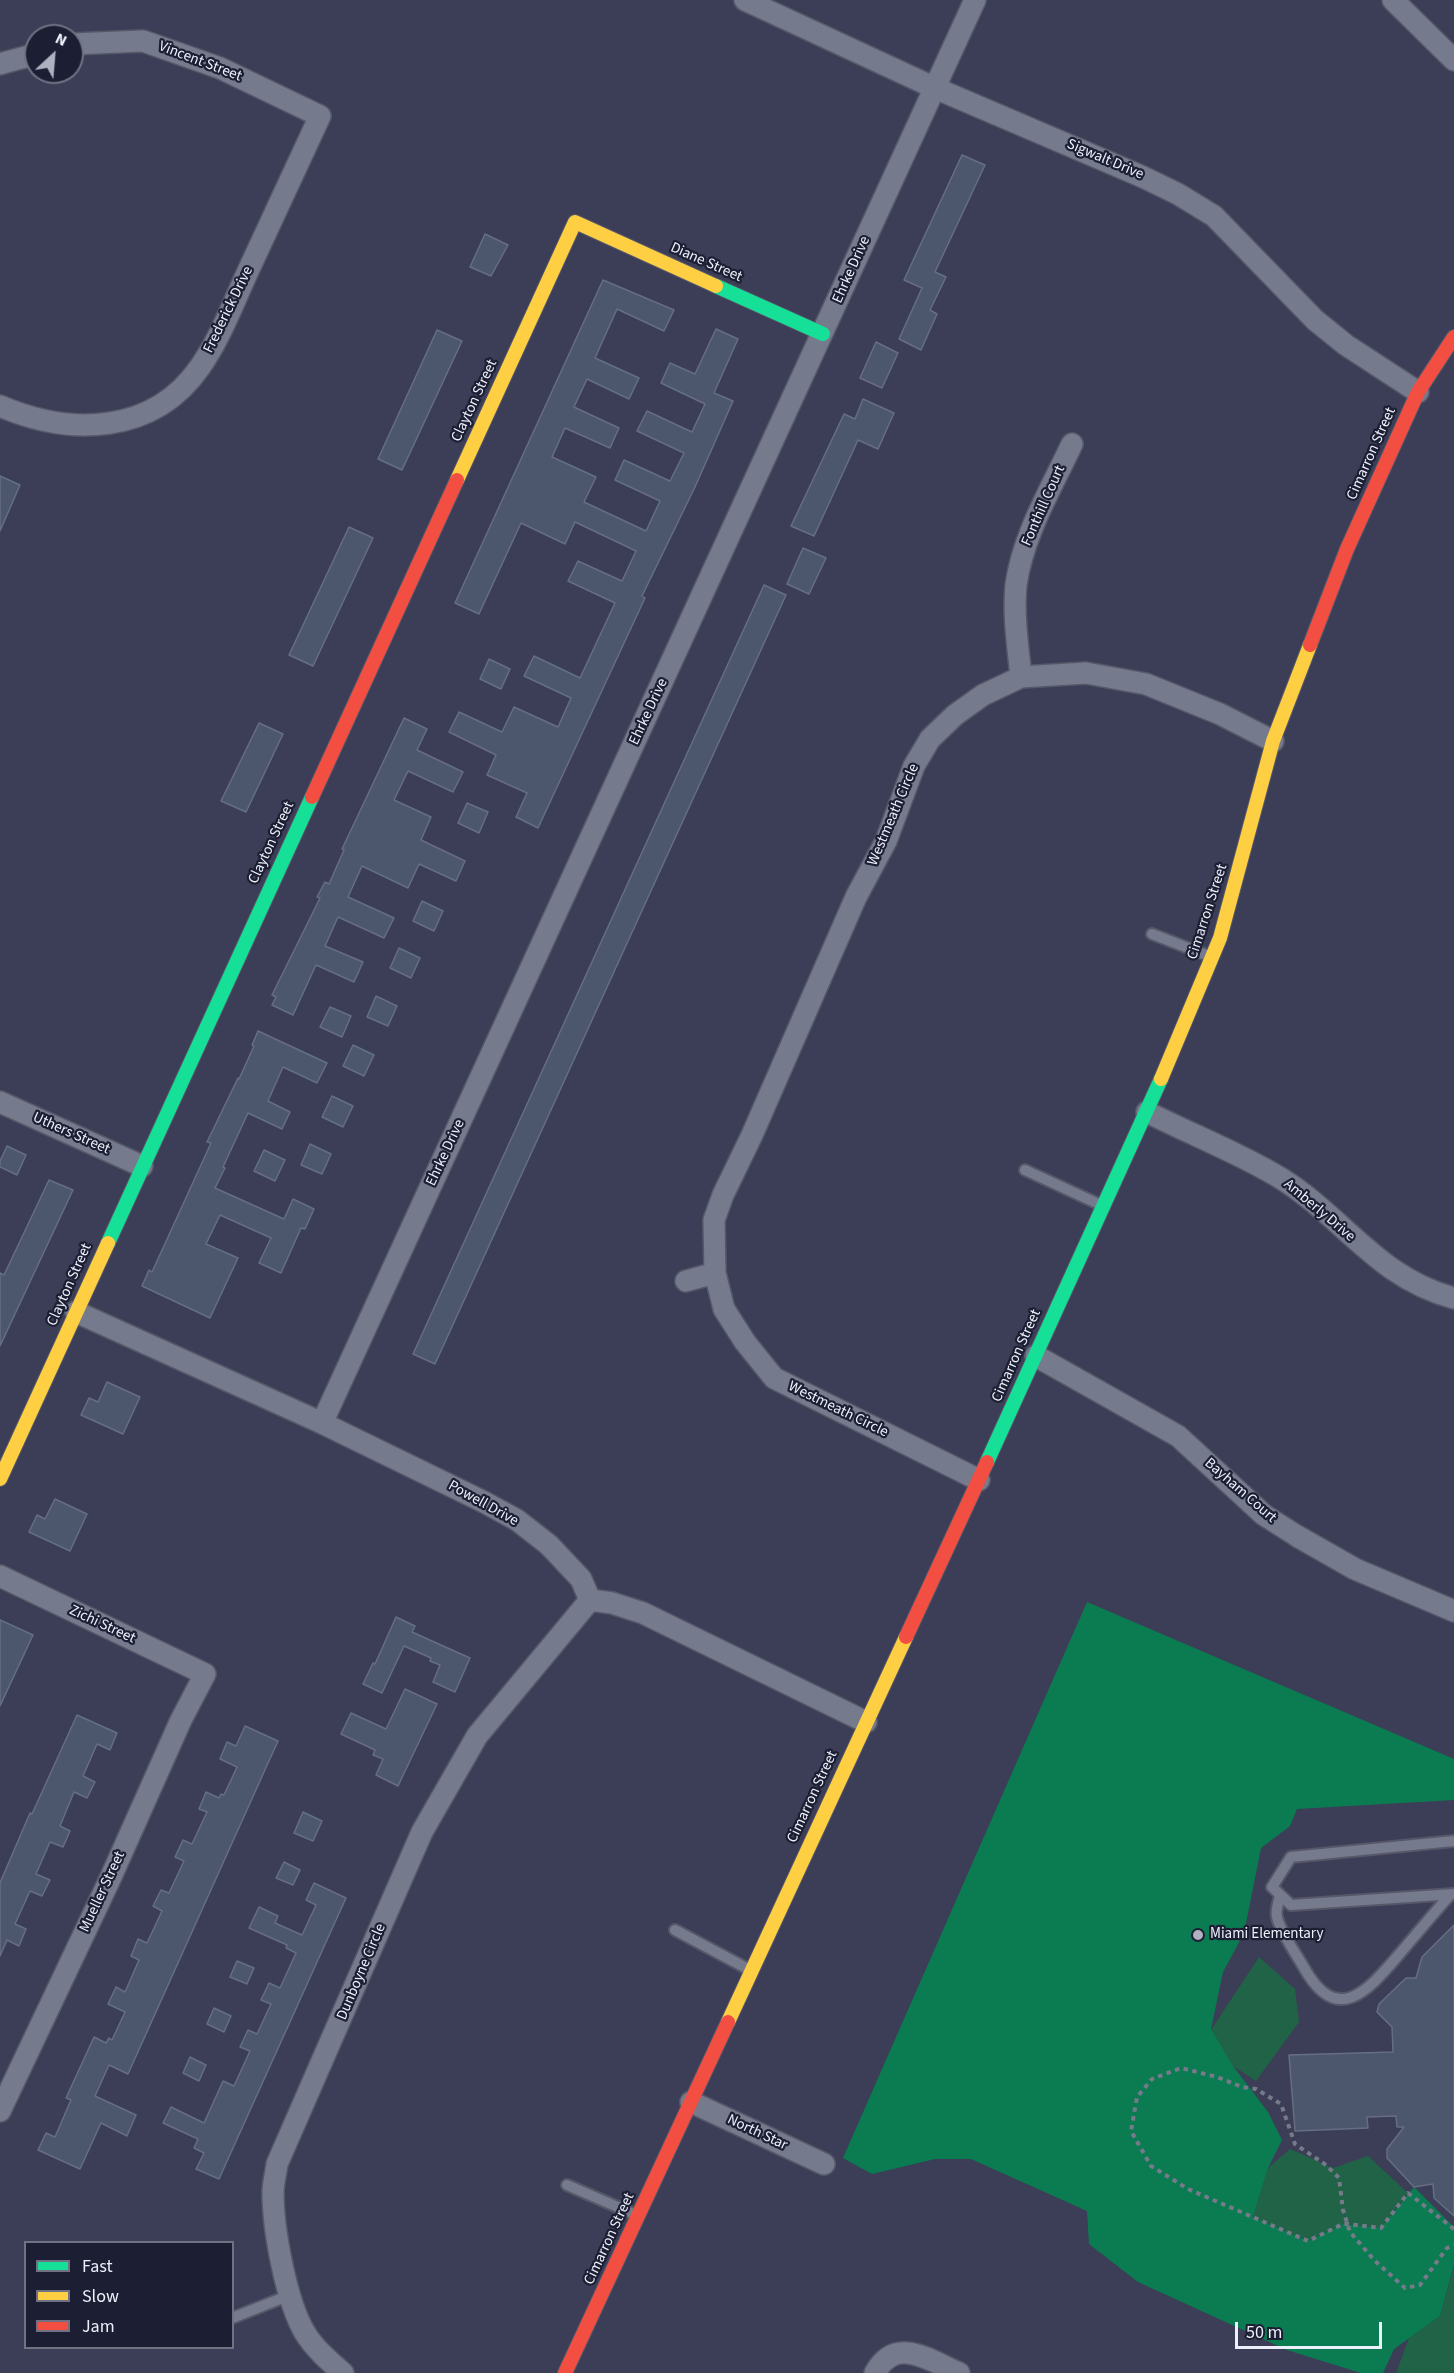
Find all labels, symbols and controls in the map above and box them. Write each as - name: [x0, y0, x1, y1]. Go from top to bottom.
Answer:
- north arrow: [24, 24, 84, 84]
- text: N: [51, 27, 71, 52]
- street label: Vincent Street: [156, 38, 244, 86]
- street label: Sigwalt Drive: [1064, 136, 1146, 184]
- street label: Ehrke Drive: [829, 234, 875, 306]
- street label: Diane Street: [667, 239, 745, 287]
- street label: Frederick Drive: [200, 264, 258, 356]
- street label: Clayton Street: [448, 357, 502, 445]
- street label: Cimarron Street: [1344, 405, 1400, 503]
- street label: Fonthill Court: [1018, 463, 1070, 549]
- street label: Ehrke Drive: [626, 676, 672, 748]
- street label: Westmeath Circle: [864, 761, 924, 869]
- street label: Clayton Street: [245, 799, 299, 887]
- street label: Cimarron Street: [1184, 862, 1232, 962]
- street label: Uthers Street: [30, 1109, 112, 1159]
- street label: Ehrke Drive: [423, 1117, 469, 1189]
- street label: Amberly Drive: [1280, 1176, 1358, 1246]
- street label: Clayton Street: [44, 1241, 96, 1329]
- street label: Cimarron Street: [989, 1307, 1045, 1405]
- street label: Westmeath Circle: [785, 1378, 891, 1442]
- street label: Bayham Court: [1200, 1455, 1280, 1527]
- street label: Powell Drive: [445, 1477, 521, 1531]
- street label: Zichi Street: [66, 1602, 138, 1648]
- street label: Cimarron Street: [784, 1748, 842, 1846]
- street label: Mueller Street: [76, 1849, 130, 1935]
- street label: Dunboyne Circle: [334, 1921, 390, 2023]
- place label: Miami Elementary: [1210, 1926, 1323, 1944]
- marker: Miami Elementary: [1191, 1928, 1205, 1942]
- street label: North Star: [724, 2111, 790, 2155]
- street label: Cimarron Street: [581, 2190, 639, 2288]
- legend: [24, 2241, 234, 2349]
- text: Fast: [82, 2254, 113, 2279]
- text: Slow: [82, 2284, 119, 2309]
- scale bar: [1238, 2310, 1385, 2348]
- text: Jam: [82, 2314, 115, 2339]
- text: 50 m: [1246, 2320, 1282, 2345]

